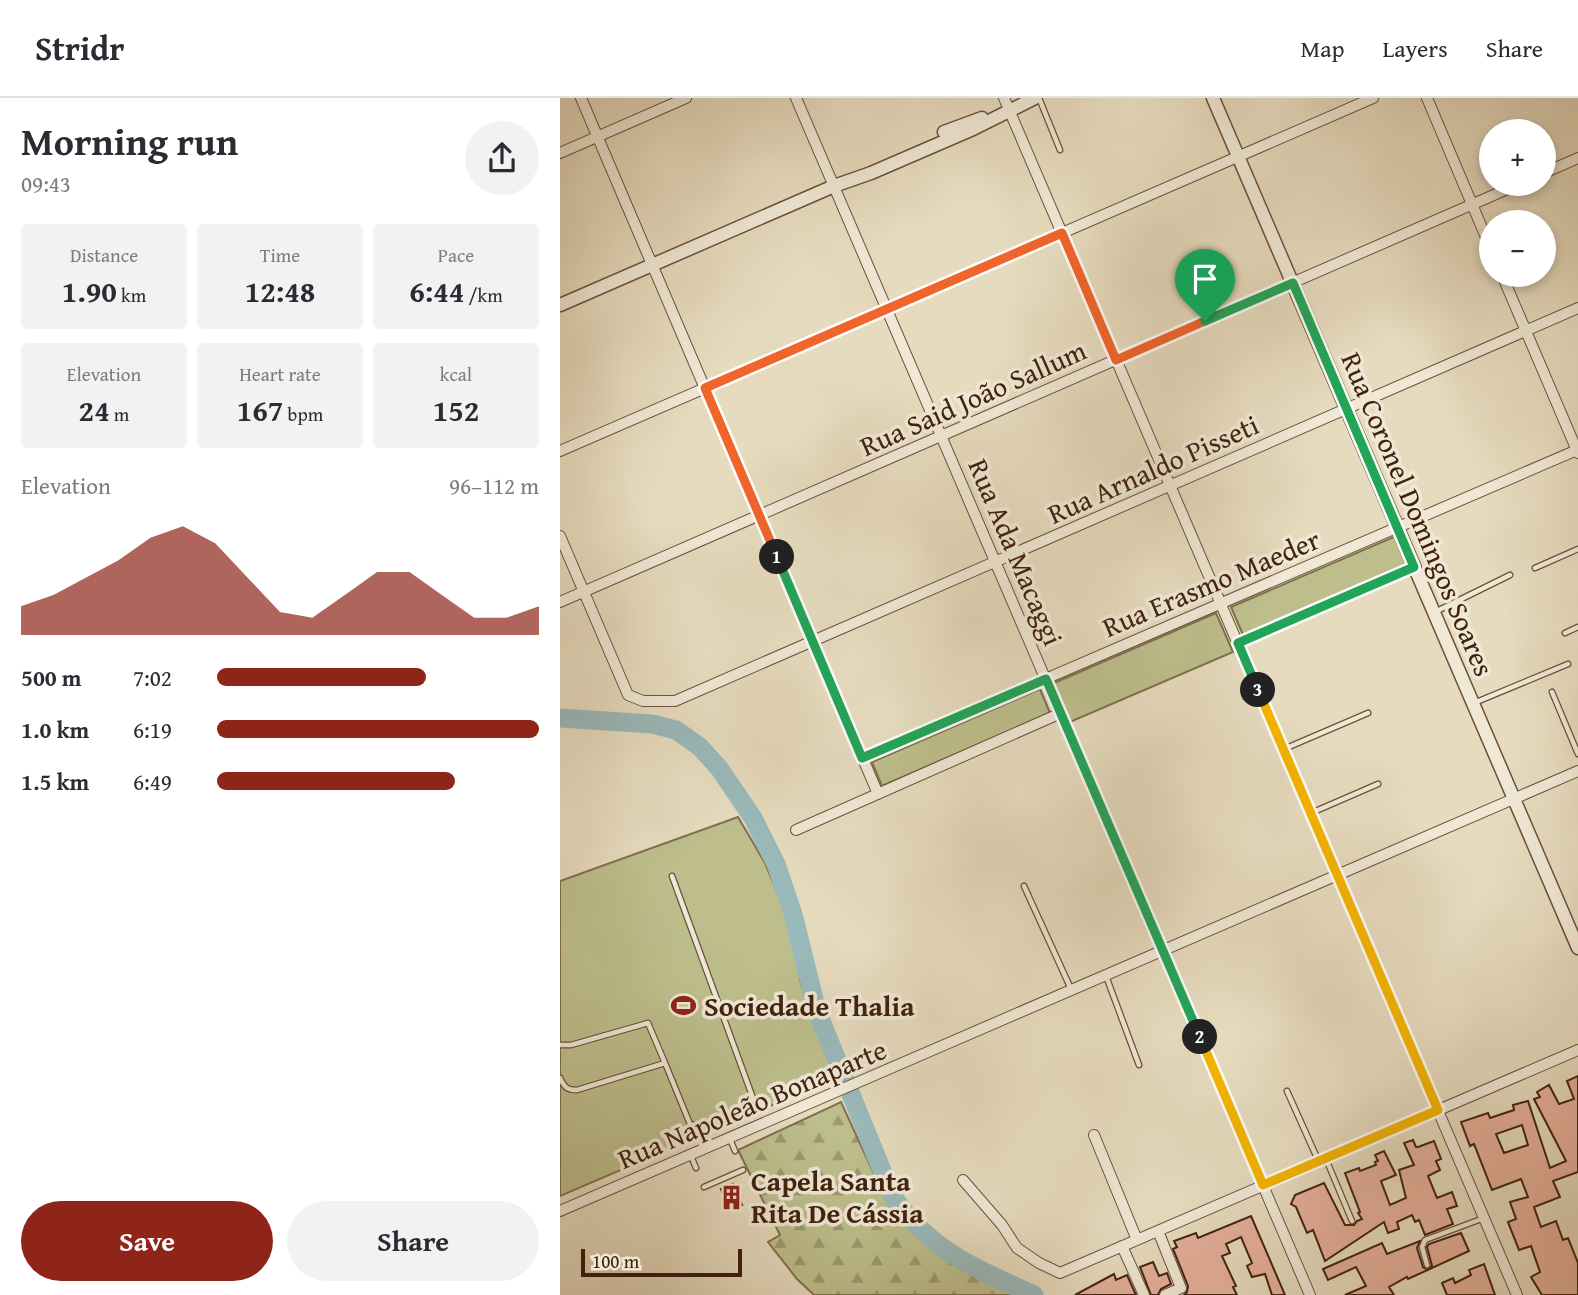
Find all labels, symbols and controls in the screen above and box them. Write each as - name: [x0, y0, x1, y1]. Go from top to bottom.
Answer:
- text: Stridr: [35, 24, 124, 72]
- text: Map: [1301, 31, 1344, 66]
- text: Layers: [1382, 31, 1448, 66]
- text: Share: [1486, 31, 1543, 66]
- text: Morning run: [21, 113, 238, 169]
- map controls: [1479, 119, 1556, 287]
- button: +: [1479, 119, 1556, 196]
- button: share: [465, 121, 539, 195]
- text: 09:43: [21, 167, 71, 200]
- button: −: [1479, 210, 1556, 287]
- text: Distance: [70, 241, 138, 269]
- text: Time: [260, 241, 300, 269]
- text: Pace: [438, 241, 474, 269]
- pin: [1175, 249, 1235, 321]
- icon: arrive: [1186, 260, 1224, 298]
- text: 1.90: [62, 269, 117, 313]
- text: 12:48: [245, 269, 315, 313]
- text: 6:44: [409, 269, 464, 313]
- text: km: [117, 281, 146, 309]
- text: /km: [464, 281, 503, 309]
- street label: Rua Said João Sallum: [853, 329, 1093, 466]
- street label: Rua Coronel Domingos Soares: [1332, 345, 1505, 682]
- text: Elevation: [67, 360, 141, 388]
- text: Heart rate: [239, 360, 321, 388]
- text: kcal: [440, 360, 472, 388]
- text: 24: [79, 388, 110, 432]
- text: 167: [237, 388, 283, 432]
- text: 152: [433, 388, 479, 432]
- text: m: [110, 400, 129, 428]
- text: bpm: [283, 400, 323, 428]
- street label: Rua Arnaldo Pisseti: [1041, 404, 1265, 534]
- street label: Rua Ada Macaggi: [959, 452, 1074, 652]
- text: Elevation: [21, 469, 111, 502]
- text: 96–112 m: [449, 469, 539, 502]
- street label: Rua Erasmo Maeder: [1096, 518, 1326, 647]
- pin: 1: [760, 540, 794, 574]
- text: 1: [772, 542, 781, 570]
- text: 500 m: [21, 661, 82, 694]
- text: 7:02: [133, 661, 172, 694]
- pin: 3: [1240, 672, 1276, 708]
- text: 3: [1253, 675, 1262, 703]
- text: 1.0 km: [21, 713, 89, 746]
- text: 6:19: [133, 713, 172, 746]
- text: 1.5 km: [21, 765, 89, 798]
- text: 6:49: [133, 765, 172, 798]
- place label: Sociedade Thalia: [704, 985, 915, 1026]
- sports icon: Sociedade Thalia: [670, 992, 698, 1020]
- pin: 2: [1182, 1020, 1218, 1054]
- text: 2: [1195, 1022, 1204, 1050]
- street label: Rua Napoleão Bonaparte: [611, 1028, 893, 1179]
- place label: Capela Santa Rita De Cássia: [751, 1160, 924, 1233]
- building icon: Capela Santa Rita De Cássia: [717, 1183, 745, 1211]
- button: Save: [21, 1201, 273, 1281]
- button: Share: [287, 1201, 539, 1281]
- scale bar: [581, 1246, 742, 1278]
- text: 100 m: [592, 1247, 639, 1275]

